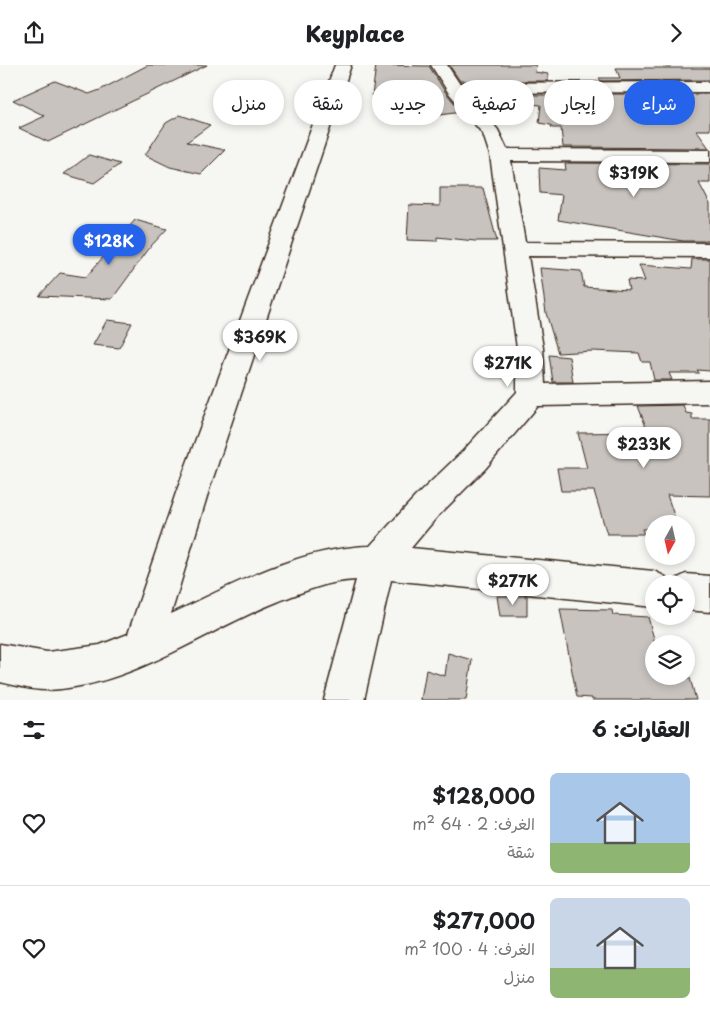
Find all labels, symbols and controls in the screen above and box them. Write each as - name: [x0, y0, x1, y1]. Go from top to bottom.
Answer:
- text: Keyplace: [305, 16, 405, 49]
- icon: share: [20, 19, 48, 47]
- icon: forward: [662, 19, 690, 47]
- chip: منزل: [213, 80, 284, 125]
- chip: شقة: [294, 80, 362, 125]
- chip: جديد: [372, 80, 444, 125]
- chip: تصفية: [454, 80, 534, 125]
- chip: إيجار: [544, 80, 614, 125]
- chip: شراء: [624, 80, 695, 125]
- pin: $319K: [599, 155, 669, 198]
- text: $319K: [609, 160, 659, 184]
- pin: $128K: [74, 223, 144, 266]
- text: $128K: [84, 228, 134, 252]
- pin: $369K: [225, 319, 295, 362]
- text: $369K: [234, 324, 286, 348]
- pin: $271K: [473, 345, 543, 388]
- text: $271K: [484, 350, 532, 374]
- pin: $233K: [609, 427, 679, 469]
- text: $233K: [617, 431, 671, 455]
- north arrow: [645, 515, 695, 565]
- map controls: [645, 515, 695, 685]
- pin: $277K: [478, 563, 548, 606]
- text: $277K: [488, 568, 538, 592]
- button: locate: [645, 575, 695, 625]
- button: layers: [645, 635, 695, 685]
- text: العقارات: 6: [592, 712, 690, 744]
- icon: filters: [20, 716, 48, 744]
- text: $128,000: [433, 779, 535, 811]
- icon: home: [590, 793, 650, 853]
- icon: heart: [20, 809, 48, 837]
- text: الغرف: 2 · 64 m²: [412, 811, 535, 835]
- text: شقة: [507, 839, 535, 863]
- text: $277,000: [433, 904, 535, 936]
- icon: home: [590, 918, 650, 978]
- icon: heart: [20, 934, 48, 962]
- text: الغرف: 4 · 100 m²: [404, 936, 535, 960]
- text: منزل: [503, 964, 535, 988]

